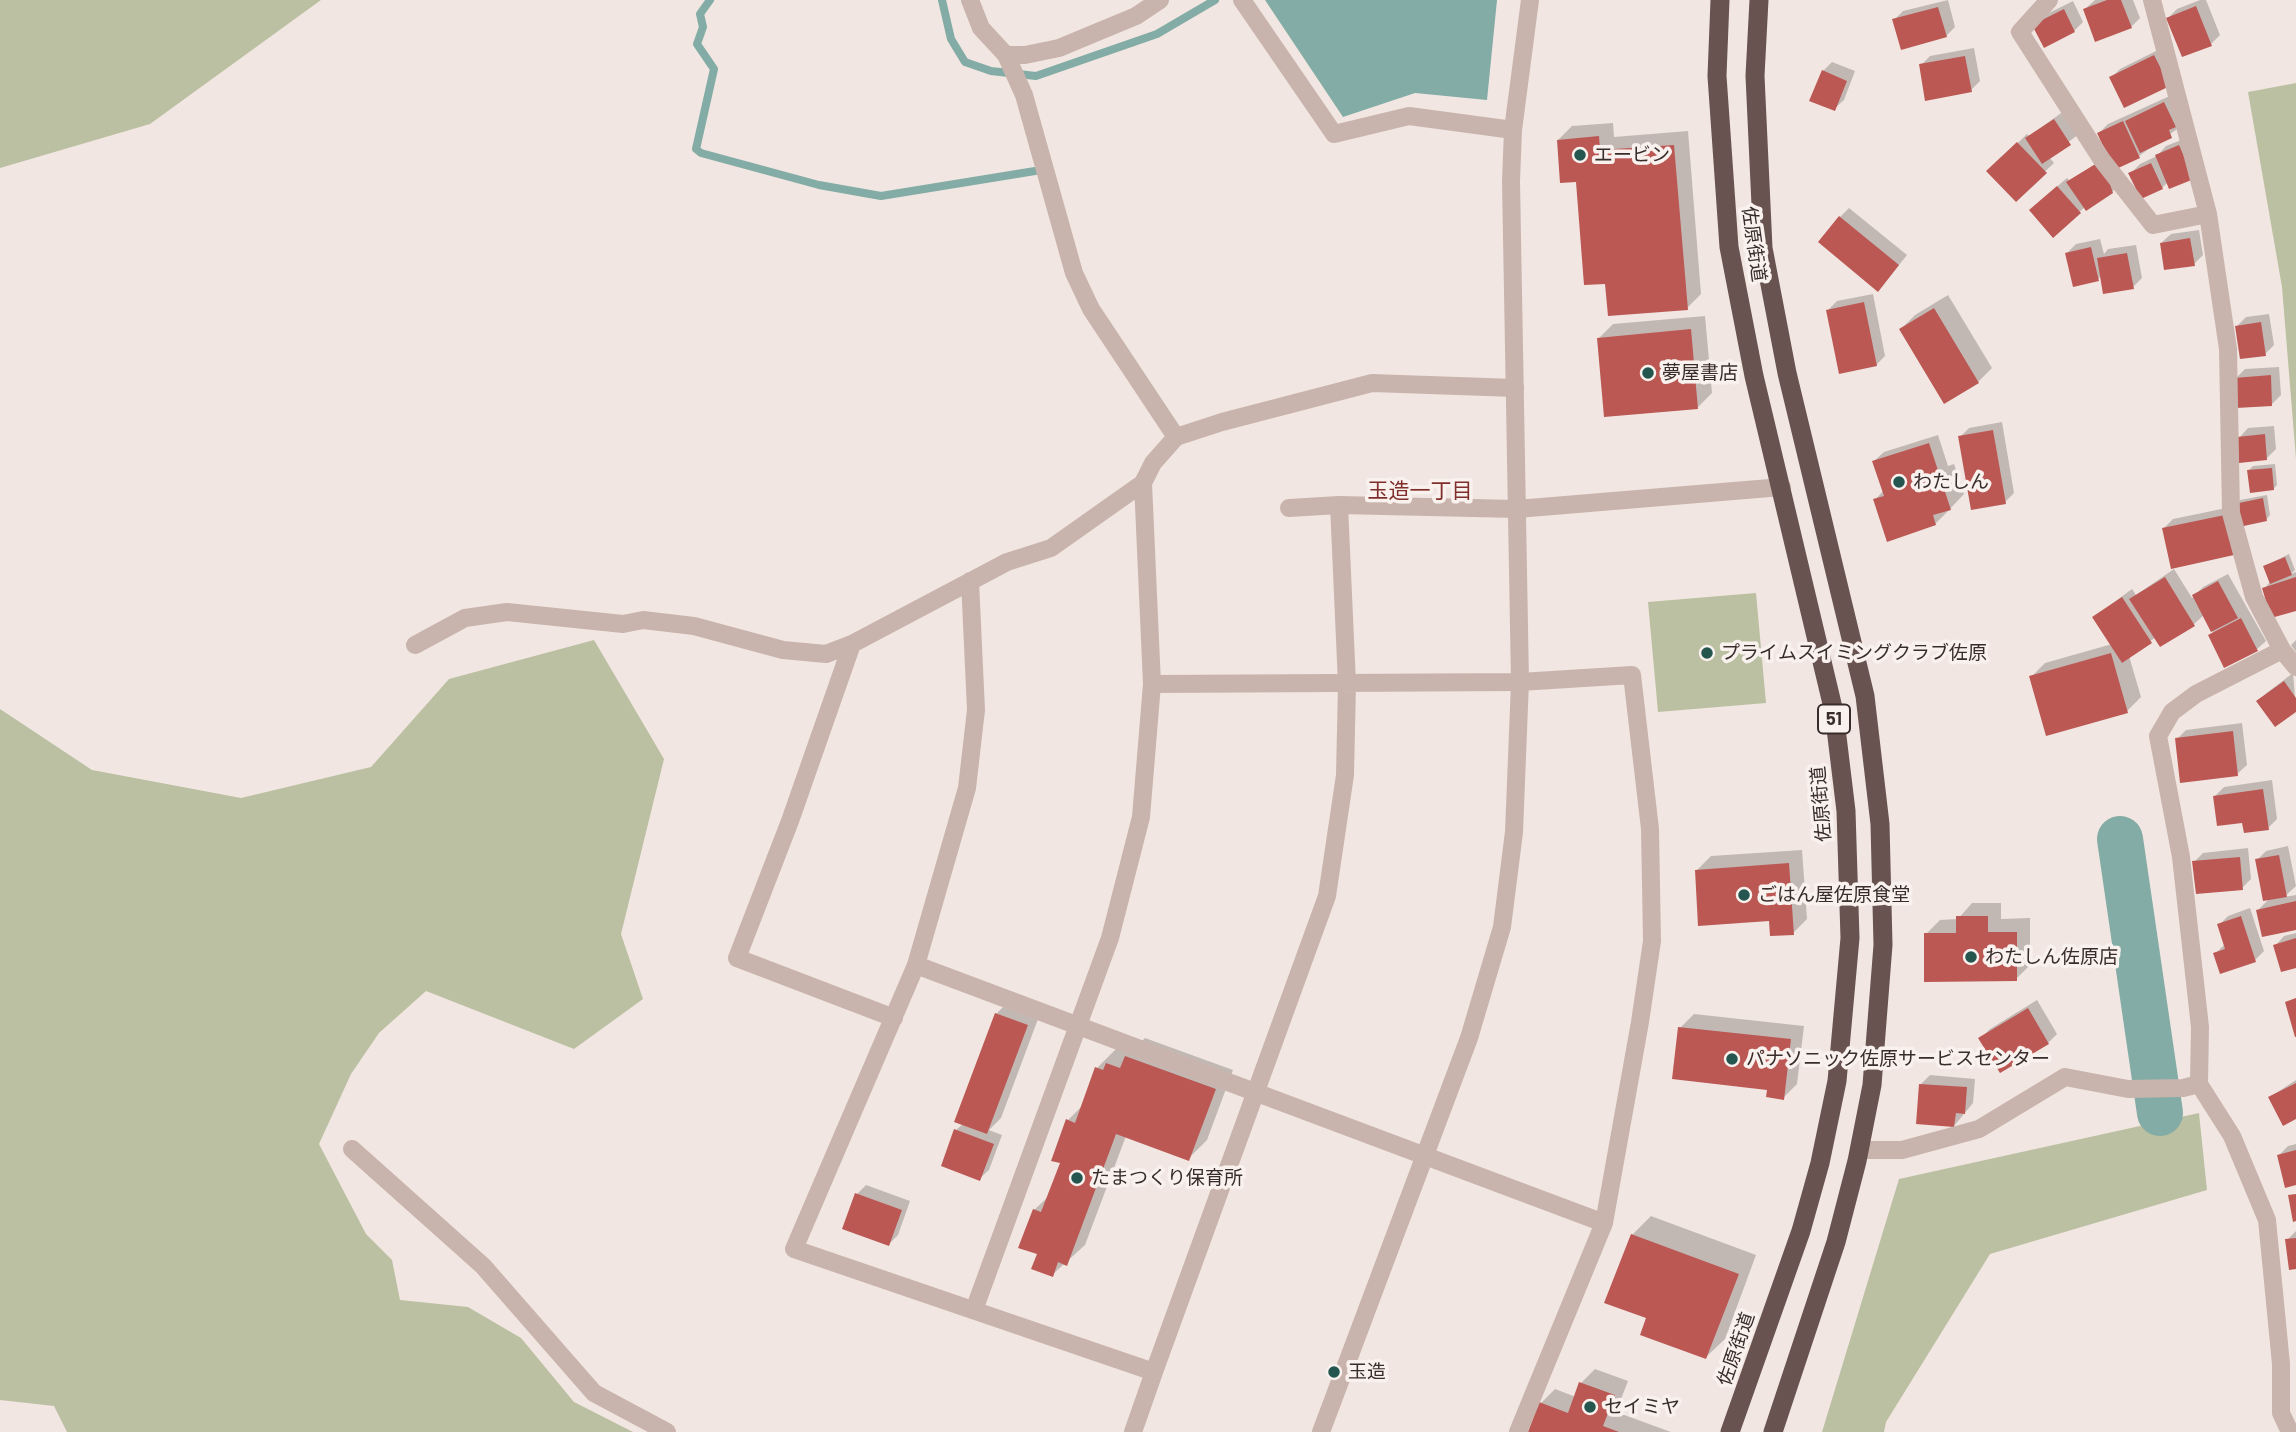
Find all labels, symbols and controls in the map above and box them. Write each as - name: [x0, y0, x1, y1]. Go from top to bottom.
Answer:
- place label: エービン: [1594, 144, 1670, 166]
- marker: エービン: [1572, 147, 1588, 163]
- street label: 佐原街道: [1737, 205, 1771, 283]
- place label: 夢屋書店: [1662, 362, 1738, 384]
- marker: 夢屋書店: [1640, 365, 1656, 381]
- place label: わたしん: [1913, 471, 1989, 493]
- marker: わたしん: [1891, 474, 1907, 490]
- district label: 玉造一丁目: [1368, 478, 1472, 504]
- place label: プライムスイミングクラブ佐原: [1721, 642, 1987, 664]
- marker: プライムスイミングクラブ佐原: [1699, 645, 1715, 661]
- road number: 51: [1818, 704, 1850, 734]
- street label: 佐原街道: [1806, 765, 1836, 843]
- place label: ごはん屋佐原食堂: [1758, 884, 1910, 906]
- marker: ごはん屋佐原食堂: [1736, 887, 1752, 903]
- place label: わたしん佐原店: [1985, 946, 2118, 968]
- marker: わたしん佐原店: [1963, 949, 1979, 965]
- place label: パナソニック佐原サービスセンター: [1746, 1048, 2050, 1070]
- marker: パナソニック佐原サービスセンター: [1724, 1051, 1740, 1067]
- place label: たまつくり保育所: [1091, 1167, 1243, 1189]
- marker: たまつくり保育所: [1069, 1170, 1085, 1186]
- street label: 佐原街道: [1713, 1309, 1759, 1389]
- place label: 玉造: [1348, 1361, 1386, 1383]
- marker: 玉造: [1326, 1364, 1342, 1380]
- place label: セイミヤ: [1604, 1396, 1680, 1418]
- marker: セイミヤ: [1582, 1399, 1598, 1415]

